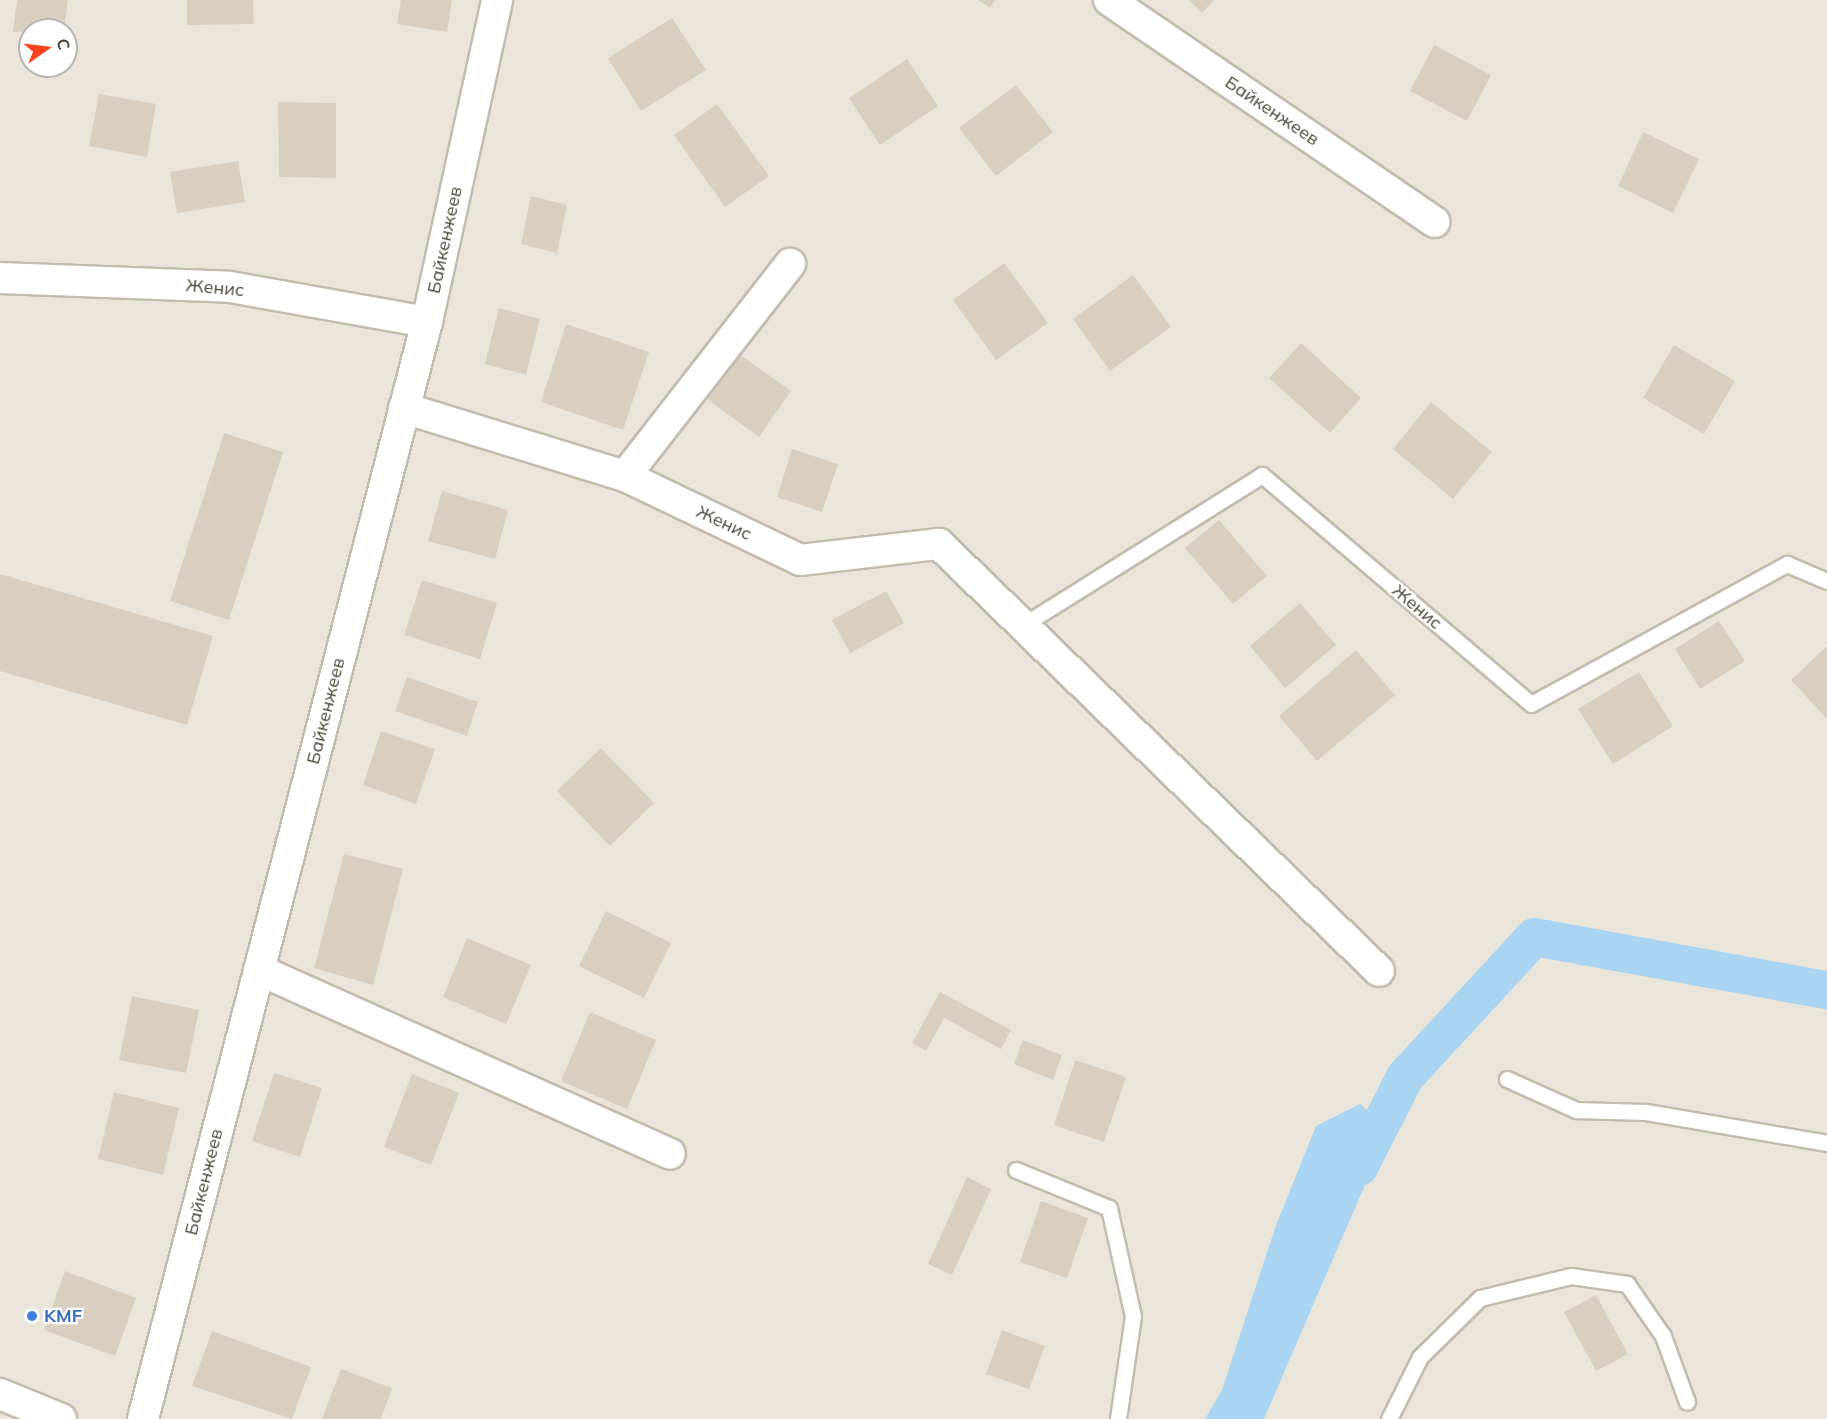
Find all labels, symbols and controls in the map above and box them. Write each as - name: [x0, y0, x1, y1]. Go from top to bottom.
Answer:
- north arrow: [18, 18, 78, 78]
- text: С: [52, 36, 75, 52]
- street label: Байкенжеев: [1221, 72, 1323, 150]
- street label: Байкенжеев: [423, 185, 467, 295]
- street label: Женис: [185, 275, 245, 301]
- street label: Женис: [693, 501, 755, 545]
- street label: Женис: [1388, 580, 1446, 634]
- street label: Байкенжеев: [302, 656, 350, 766]
- street label: Байкенжеев: [180, 1127, 228, 1237]
- place label: KMF: [44, 1305, 82, 1327]
- marker: KMF: [25, 1309, 39, 1323]

